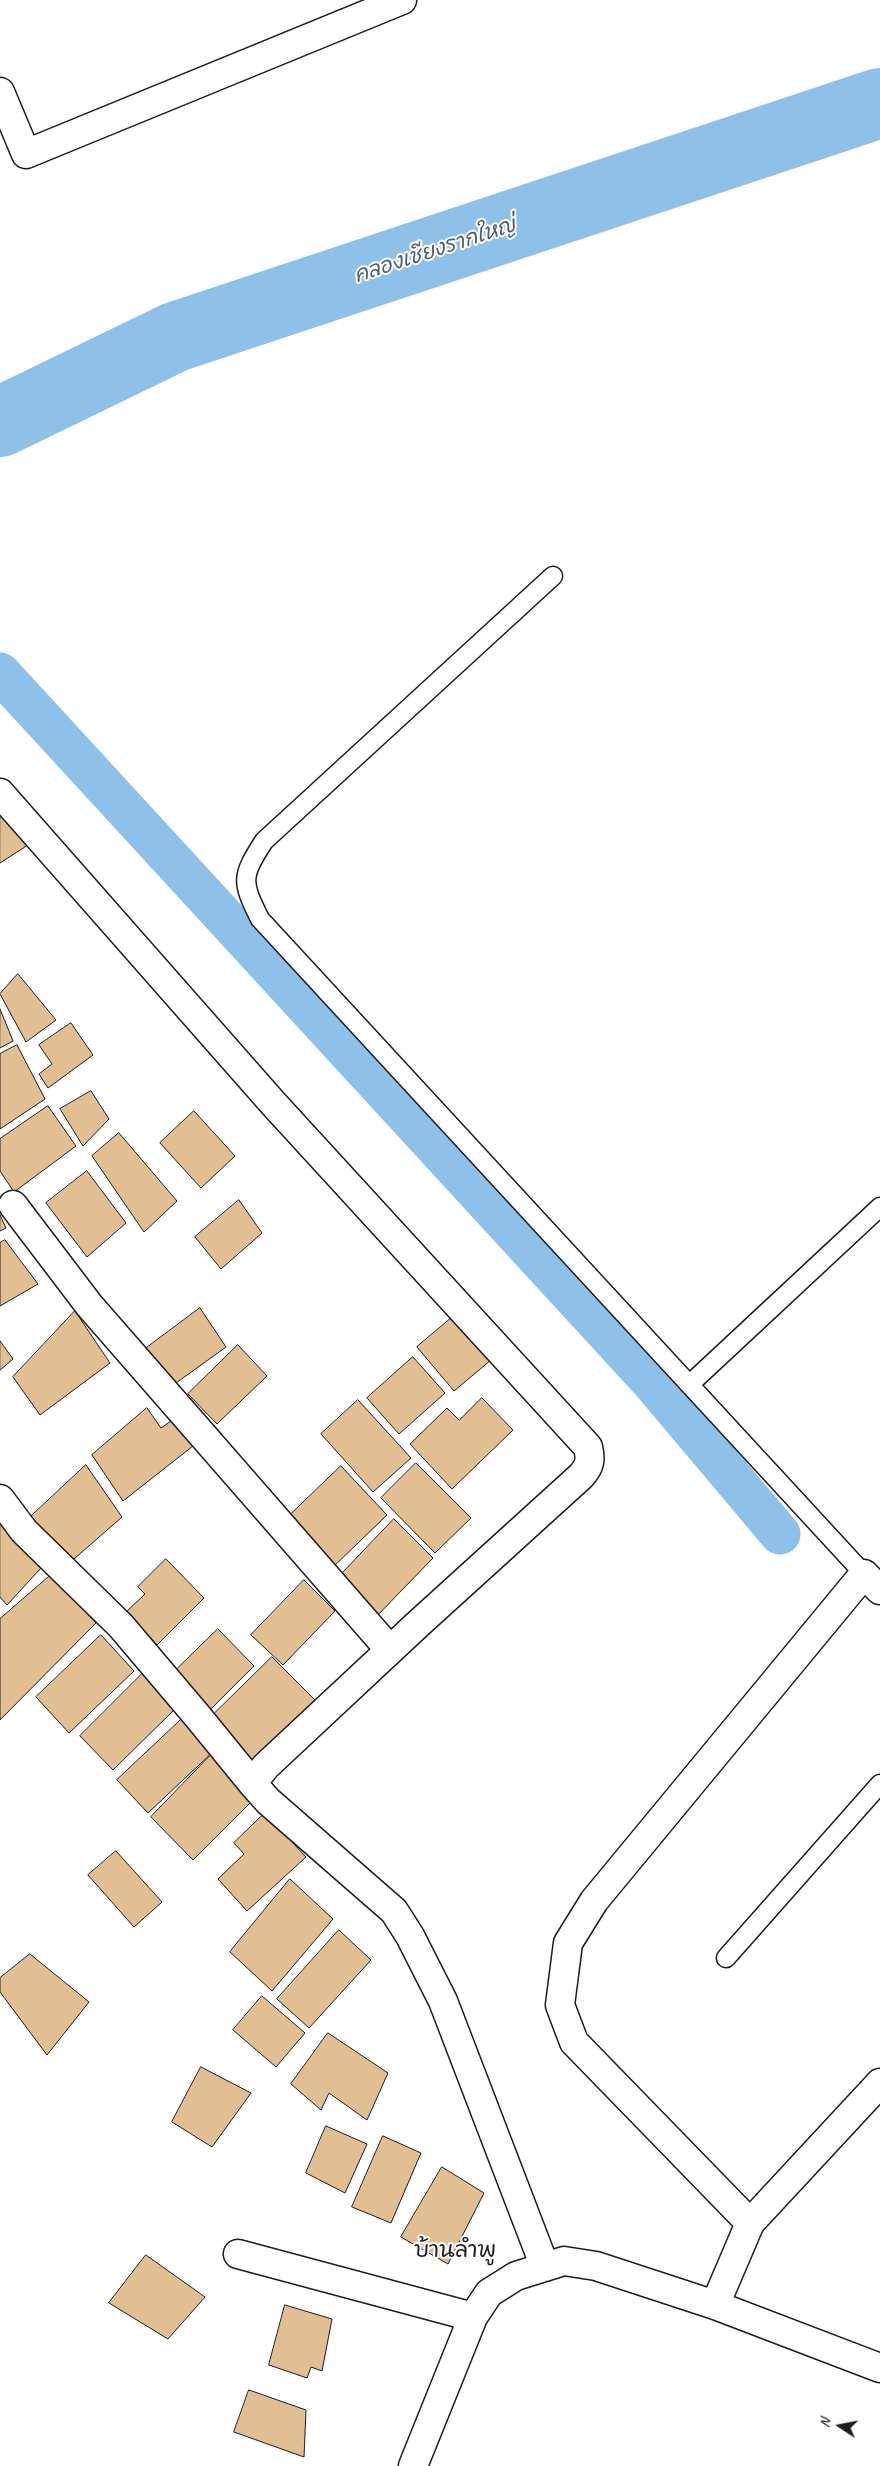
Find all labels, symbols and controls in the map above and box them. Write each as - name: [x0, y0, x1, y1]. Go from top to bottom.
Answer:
- water label: คลองเชียงรากใหญ่: [351, 213, 519, 289]
- district label: บ้านลำพู: [414, 2238, 496, 2264]
- north arrow: [815, 2401, 865, 2451]
- text: N: [816, 2417, 834, 2429]

